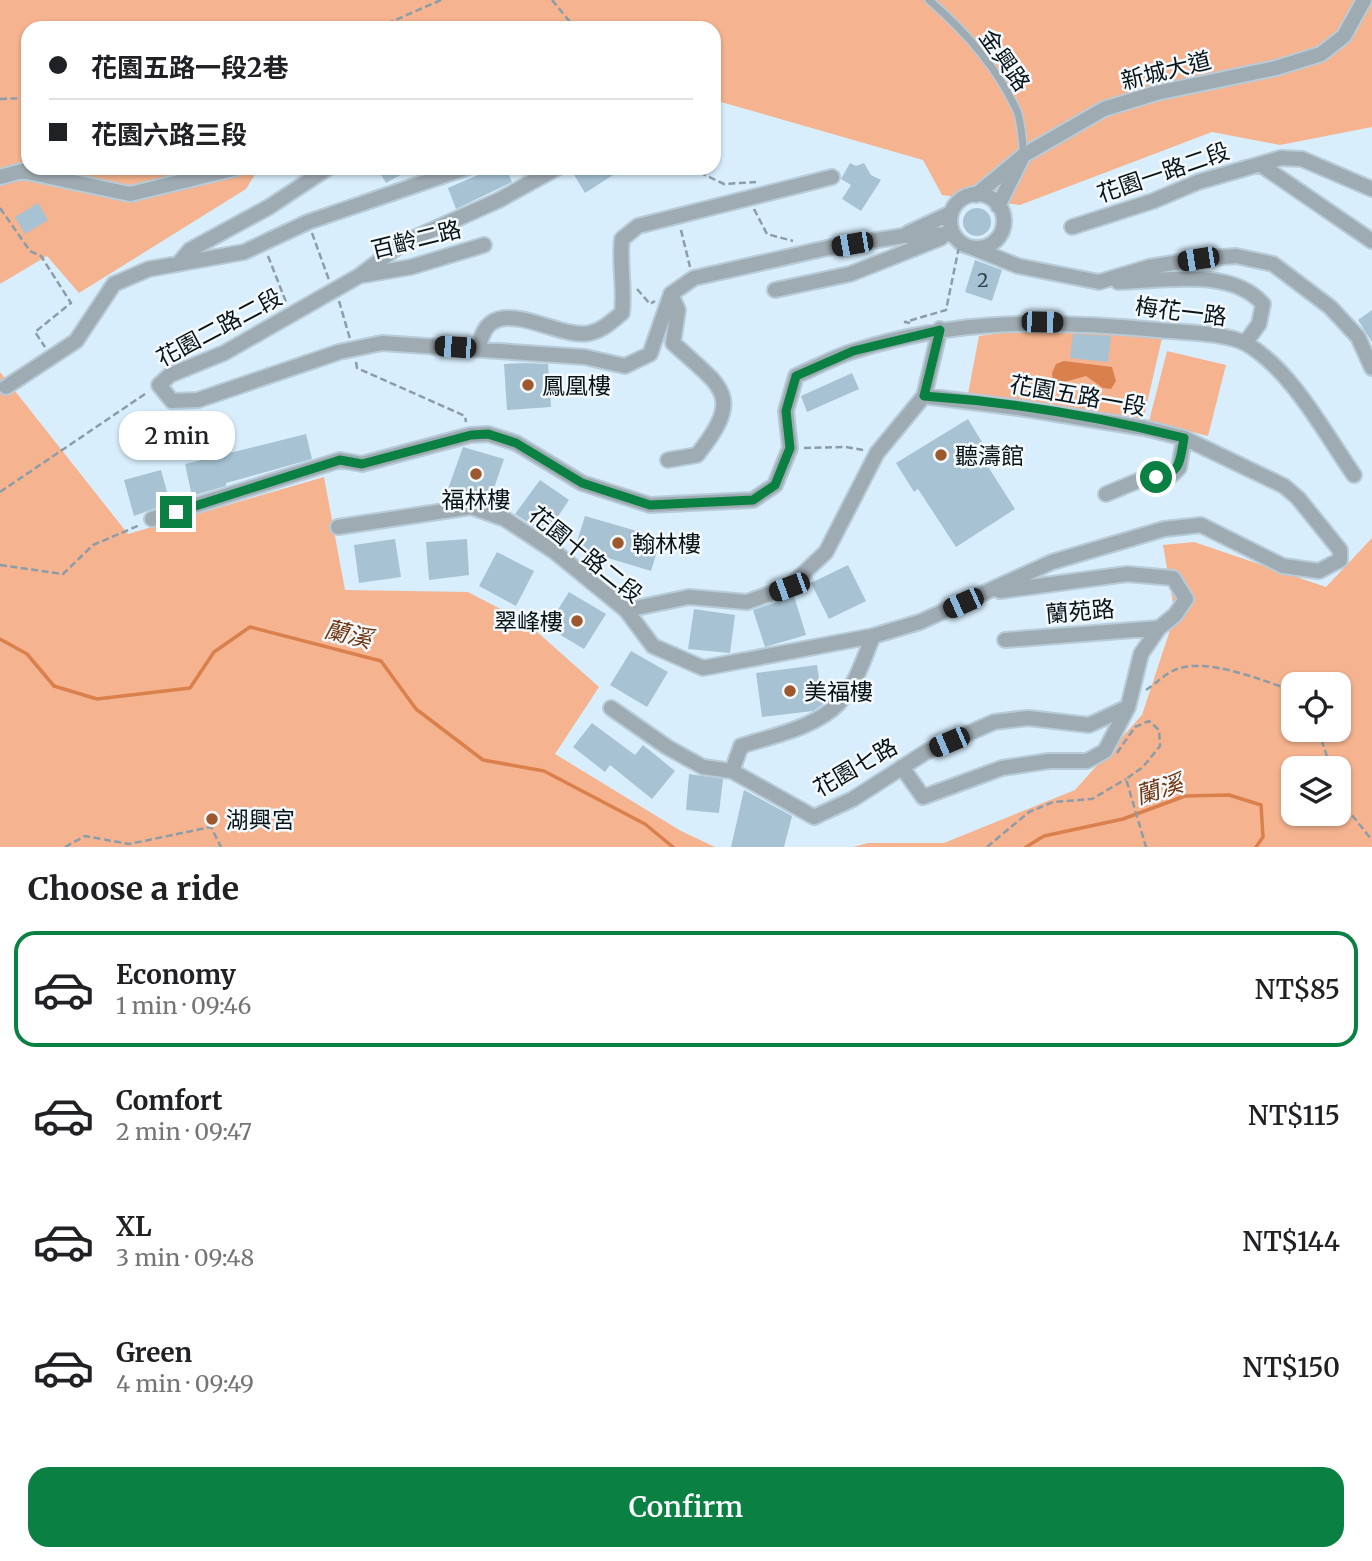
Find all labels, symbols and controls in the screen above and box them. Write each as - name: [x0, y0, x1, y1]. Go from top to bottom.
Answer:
- street label: 金興路: [973, 23, 1037, 97]
- street label: 新城大道: [1118, 45, 1214, 95]
- text: 花園五路一段2巷: [91, 51, 288, 84]
- text: 花園六路三段: [91, 118, 247, 151]
- street label: 花園一路二段: [1093, 136, 1233, 208]
- street label: 百齡二路: [368, 214, 464, 264]
- car: [830, 230, 875, 258]
- car: [1176, 245, 1221, 273]
- house number: 2: [977, 268, 989, 292]
- street label: 花園二路二段: [151, 282, 287, 372]
- street label: 梅花一路: [1134, 291, 1228, 331]
- car: [1021, 311, 1064, 333]
- car: [434, 335, 477, 359]
- street label: 花園五路一段: [1008, 369, 1148, 421]
- place label: 鳳凰樓: [542, 371, 611, 400]
- marker: 鳳凰樓: [520, 377, 536, 393]
- callout: 2 min: [118, 410, 234, 460]
- text: 2 min: [145, 421, 209, 450]
- place label: 聽濤館: [955, 441, 1024, 470]
- marker: 聽濤館: [933, 447, 949, 463]
- route start: [1140, 461, 1172, 493]
- marker: 福林樓: [468, 466, 484, 482]
- place label: 福林樓: [442, 485, 511, 514]
- route end: [160, 496, 192, 528]
- street label: 花園十路二段: [523, 499, 649, 609]
- place label: 翰林樓: [632, 529, 701, 558]
- marker: 翰林樓: [610, 535, 626, 551]
- car: [766, 570, 813, 604]
- car: [940, 585, 987, 621]
- street label: 蘭苑路: [1044, 594, 1116, 628]
- place label: 翠峰樓: [494, 607, 563, 636]
- water label: 蘭溪: [321, 613, 378, 656]
- marker: 翠峰樓: [569, 613, 585, 629]
- map controls: [1281, 672, 1351, 826]
- button: locate: [1281, 672, 1351, 742]
- place label: 美福樓: [804, 677, 873, 706]
- marker: 美福樓: [782, 683, 798, 699]
- car: [926, 724, 973, 760]
- street label: 花園七路: [808, 731, 902, 803]
- button: layers: [1281, 756, 1351, 826]
- water label: 蘭溪: [1132, 766, 1189, 811]
- place label: 湖興宮: [226, 805, 295, 834]
- marker: 湖興宮: [204, 811, 220, 827]
- text: Choose a ride: [28, 869, 239, 909]
- icon: car: [32, 958, 95, 1021]
- text: Economy: [116, 958, 236, 991]
- text: NT$85: [1255, 973, 1340, 1006]
- text: 1 min · 09:46: [116, 991, 251, 1020]
- icon: car: [32, 1084, 95, 1147]
- text: Comfort: [116, 1084, 222, 1117]
- text: NT$115: [1248, 1099, 1340, 1132]
- text: 2 min · 09:47: [116, 1117, 252, 1146]
- icon: car: [32, 1210, 95, 1273]
- text: XL: [116, 1210, 152, 1243]
- text: NT$144: [1242, 1225, 1340, 1258]
- text: 3 min · 09:48: [116, 1243, 254, 1272]
- icon: car: [32, 1336, 95, 1399]
- text: Green: [116, 1336, 192, 1369]
- text: NT$150: [1243, 1351, 1340, 1384]
- text: 4 min · 09:49: [116, 1369, 254, 1398]
- button: Confirm: [28, 1467, 1344, 1547]

